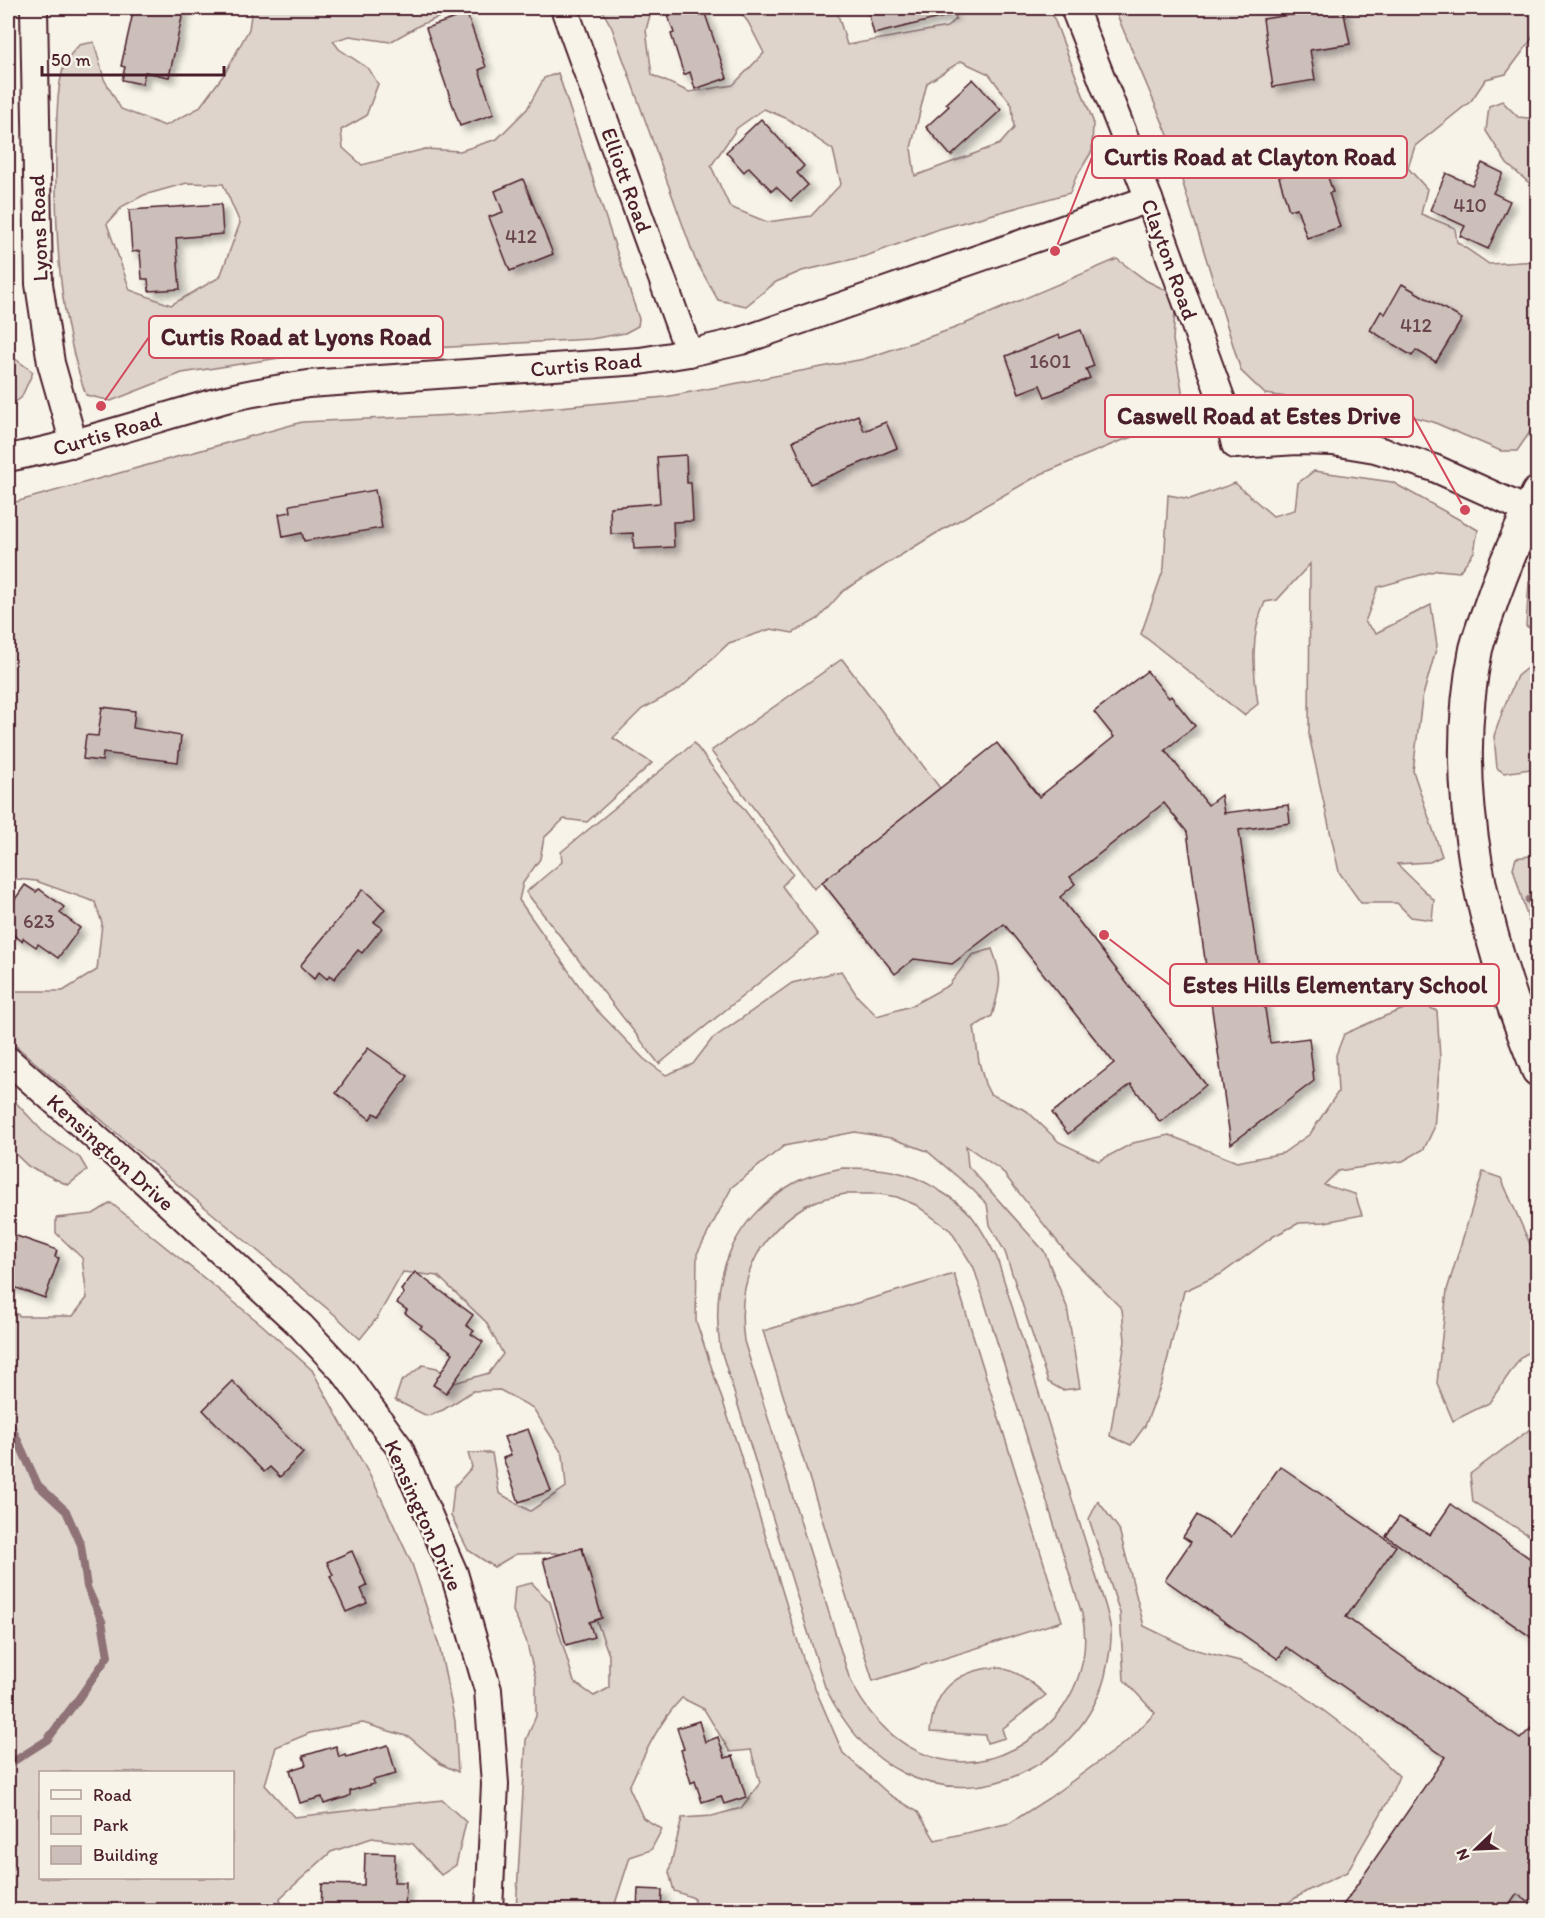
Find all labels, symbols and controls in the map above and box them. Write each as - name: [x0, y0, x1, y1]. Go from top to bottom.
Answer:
- scale bar: [42, 39, 224, 77]
- text: 50 m: [51, 49, 91, 71]
- street label: Elliott Road: [595, 124, 658, 237]
- callout: Curtis Road at Clayton Road: [1092, 136, 1407, 178]
- text: Curtis Road at Clayton Road: [1104, 142, 1397, 172]
- street label: Lyons Road: [23, 174, 54, 282]
- house number: 410: [1453, 193, 1487, 217]
- street label: Clayton Road: [1135, 195, 1204, 324]
- house number: 412: [505, 224, 537, 248]
- house number: 412: [1400, 313, 1432, 337]
- callout: Curtis Road at Lyons Road: [149, 316, 443, 358]
- text: Curtis Road at Lyons Road: [161, 322, 432, 352]
- street label: Curtis Road: [529, 346, 643, 383]
- house number: 1601: [1029, 349, 1071, 373]
- callout: Caswell Road at Estes Drive: [1105, 395, 1413, 437]
- text: Caswell Road at Estes Drive: [1117, 401, 1401, 430]
- street label: Curtis Road: [50, 405, 165, 462]
- house number: 623: [23, 909, 55, 933]
- callout: Estes Hills Elementary School: [1170, 964, 1499, 1006]
- text: Estes Hills Elementary School: [1183, 970, 1487, 1000]
- street label: Kensington Drive: [41, 1088, 180, 1217]
- street label: Kensington Drive: [378, 1436, 469, 1595]
- legend: [39, 1771, 234, 1879]
- text: Road: [93, 1784, 132, 1806]
- text: Park: [93, 1814, 128, 1836]
- north arrow: [1446, 1819, 1506, 1879]
- text: Building: [93, 1844, 159, 1866]
- text: N: [1452, 1846, 1474, 1863]

